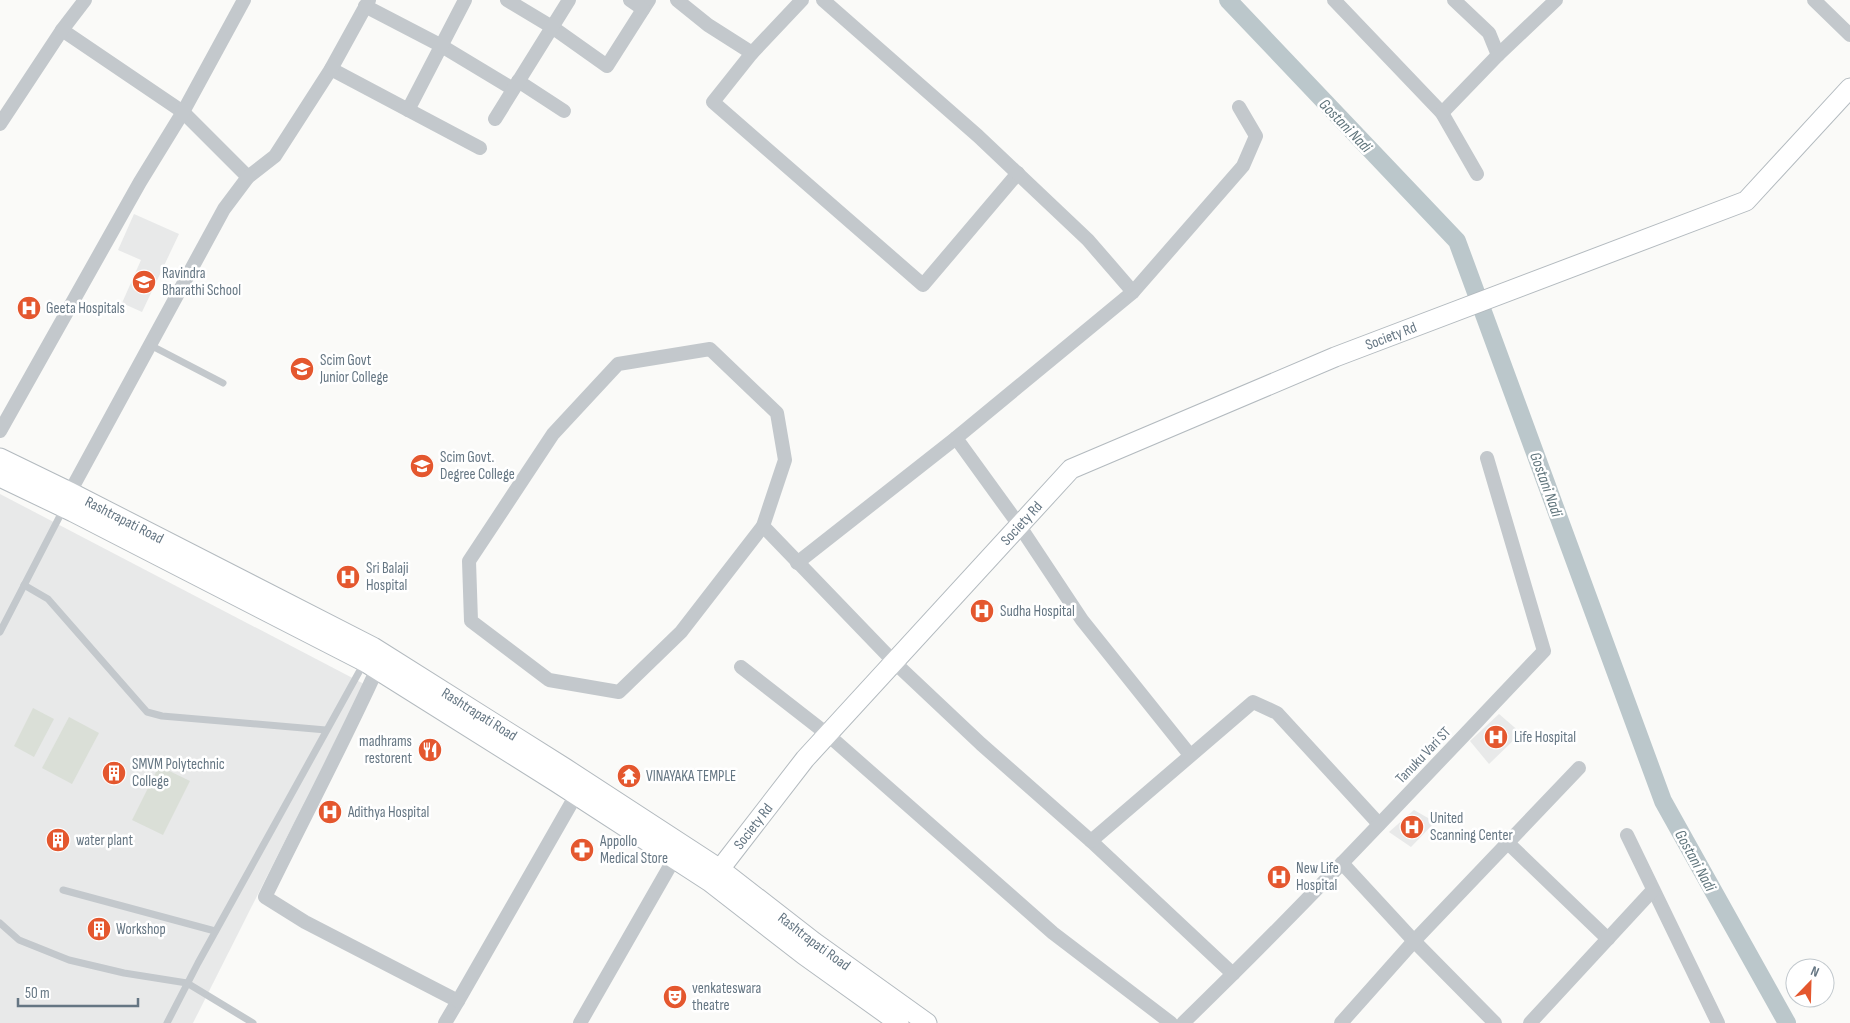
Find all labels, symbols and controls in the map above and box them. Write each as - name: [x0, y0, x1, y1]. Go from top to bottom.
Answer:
- water label: Gostani Nadi: [1315, 95, 1376, 158]
- place label: Ravindra Bharathi School: [162, 264, 241, 300]
- school or university icon: Ravindra Bharathi School: [131, 269, 157, 295]
- hospital icon: Geeta Hospitals: [16, 295, 42, 321]
- place label: Geeta Hospitals: [46, 299, 125, 318]
- street label: Society Rd: [1363, 318, 1419, 355]
- place label: Scim Govt Junior College: [319, 351, 388, 387]
- school or university icon: Scim Govt Junior College: [289, 356, 315, 382]
- place label: Scim Govt. Degree College: [440, 448, 515, 484]
- water label: Gostani Nadi: [1525, 450, 1566, 520]
- school or university icon: Scim Govt. Degree College: [409, 453, 435, 479]
- street label: Rashtrapati Road: [82, 492, 167, 548]
- street label: Society Rd: [997, 497, 1047, 550]
- place label: Sri Balaji Hospital: [366, 559, 409, 595]
- hospital icon: Sri Balaji Hospital: [335, 564, 361, 590]
- hospital icon: Sudha Hospital: [969, 598, 995, 624]
- place label: Sudha Hospital: [1000, 602, 1075, 621]
- street label: Rashtrapati Road: [438, 684, 520, 745]
- street label: Tanuku Vari ST: [1392, 723, 1455, 788]
- hospital icon: Life Hospital: [1483, 724, 1509, 750]
- place label: Life Hospital: [1514, 728, 1576, 747]
- place label: madhrams restorent: [359, 732, 412, 768]
- restaurant icon: madhrams restorent: [417, 737, 443, 763]
- place label: SMVM Polytechnic College: [132, 755, 225, 791]
- building icon: SMVM Polytechnic College: [101, 760, 127, 786]
- temple icon: VINAYAKA TEMPLE: [616, 763, 642, 789]
- place label: VINAYAKA TEMPLE: [646, 767, 736, 786]
- hospital icon: Adithya Hospital: [317, 799, 343, 825]
- street label: Society Rd: [730, 800, 777, 853]
- place label: Adithya Hospital: [347, 803, 429, 822]
- place label: United Scanning Center: [1430, 809, 1514, 845]
- hospital icon: United Scanning Center: [1399, 814, 1425, 840]
- building icon: water plant: [45, 827, 71, 853]
- water label: Gostani Nadi: [1670, 827, 1720, 896]
- place label: water plant: [76, 831, 133, 850]
- place label: Appollo Medical Store: [599, 832, 668, 868]
- pharmacy icon: Appollo Medical Store: [569, 837, 595, 863]
- place label: New Life Hospital: [1296, 859, 1339, 895]
- hospital icon: New Life Hospital: [1266, 864, 1292, 890]
- street label: Rashtrapati Road: [774, 909, 854, 975]
- building icon: Workshop: [86, 916, 112, 942]
- place label: Workshop: [116, 920, 166, 939]
- north arrow: [1785, 958, 1835, 1008]
- text: N: [1808, 962, 1822, 981]
- scale bar: [18, 976, 138, 1008]
- place label: venkateswara theatre: [692, 979, 762, 1015]
- text: 50 m: [25, 984, 50, 1003]
- theatre icon: venkateswara theatre: [662, 984, 688, 1010]

